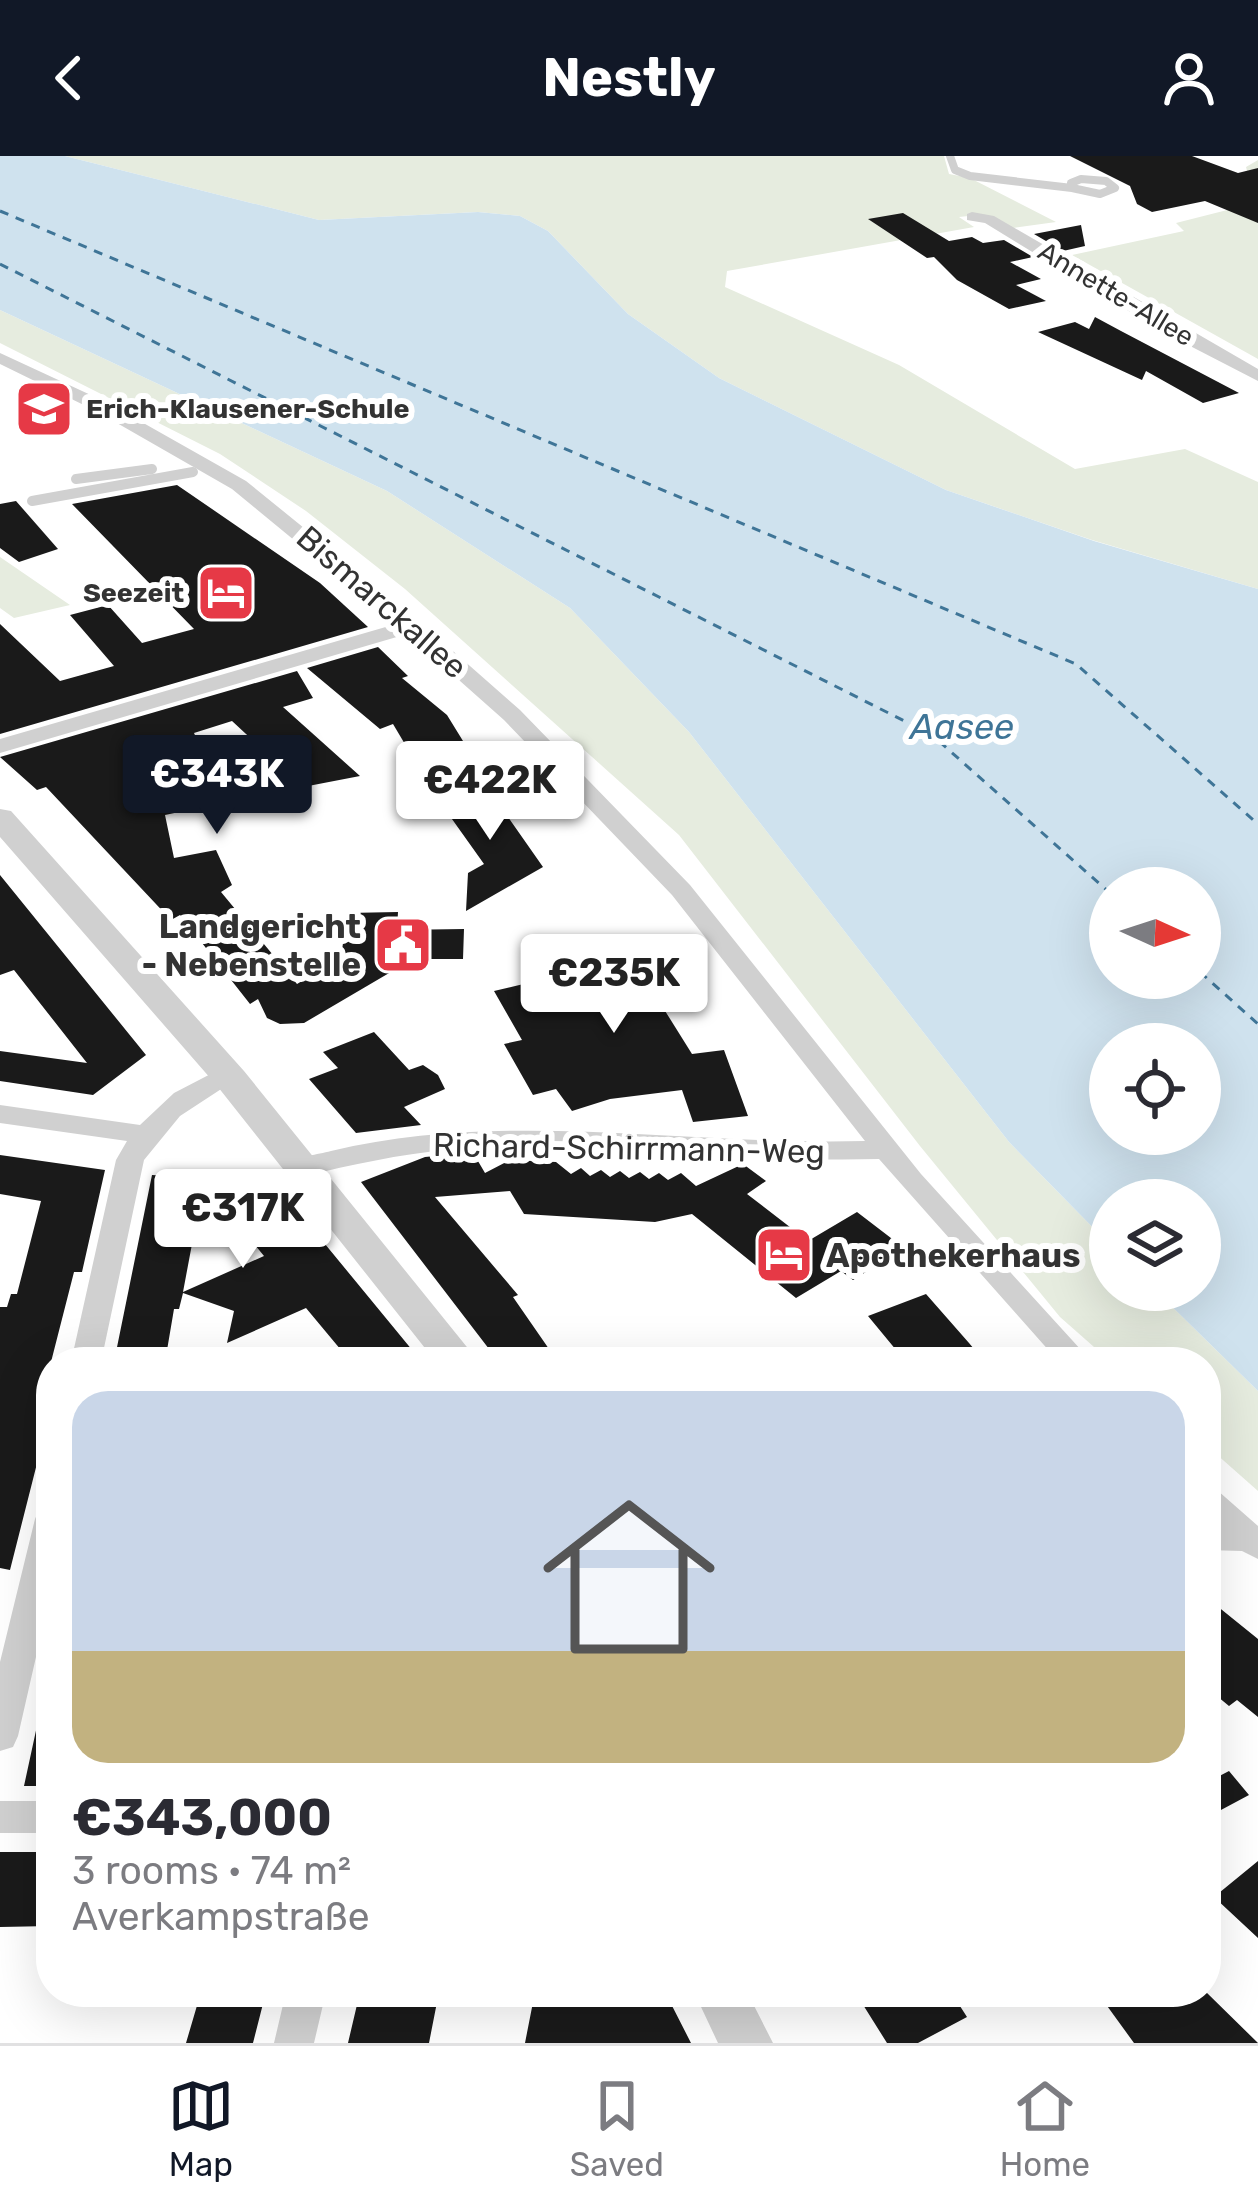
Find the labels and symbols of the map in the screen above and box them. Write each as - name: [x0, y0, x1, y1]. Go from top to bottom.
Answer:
- street label: Annette-Allee: [1032, 235, 1200, 353]
- school or university icon: Erich-Klausener-Schule: [13, 378, 75, 440]
- place label: Erich-Klausener-Schule: [86, 393, 410, 425]
- street label: Bismarckallee: [289, 517, 475, 687]
- hotel icon: Seezeit: [195, 562, 257, 624]
- place label: Seezeit: [83, 577, 184, 609]
- water label: Aasee: [908, 705, 1014, 748]
- pin: €343K: [133, 735, 301, 837]
- pin: €422K: [406, 741, 574, 843]
- north arrow: [1089, 867, 1221, 999]
- place label: Landgericht - Nebenstelle: [142, 907, 361, 984]
- public building icon: Landgericht - Nebenstelle: [372, 914, 434, 976]
- pin: €235K: [530, 934, 698, 1036]
- street label: Richard-Schirrmann-Weg: [433, 1125, 825, 1171]
- pin: €317K: [159, 1169, 327, 1271]
- hotel icon: Apothekerhaus: [753, 1224, 815, 1286]
- place label: Apothekerhaus: [826, 1236, 1080, 1275]

